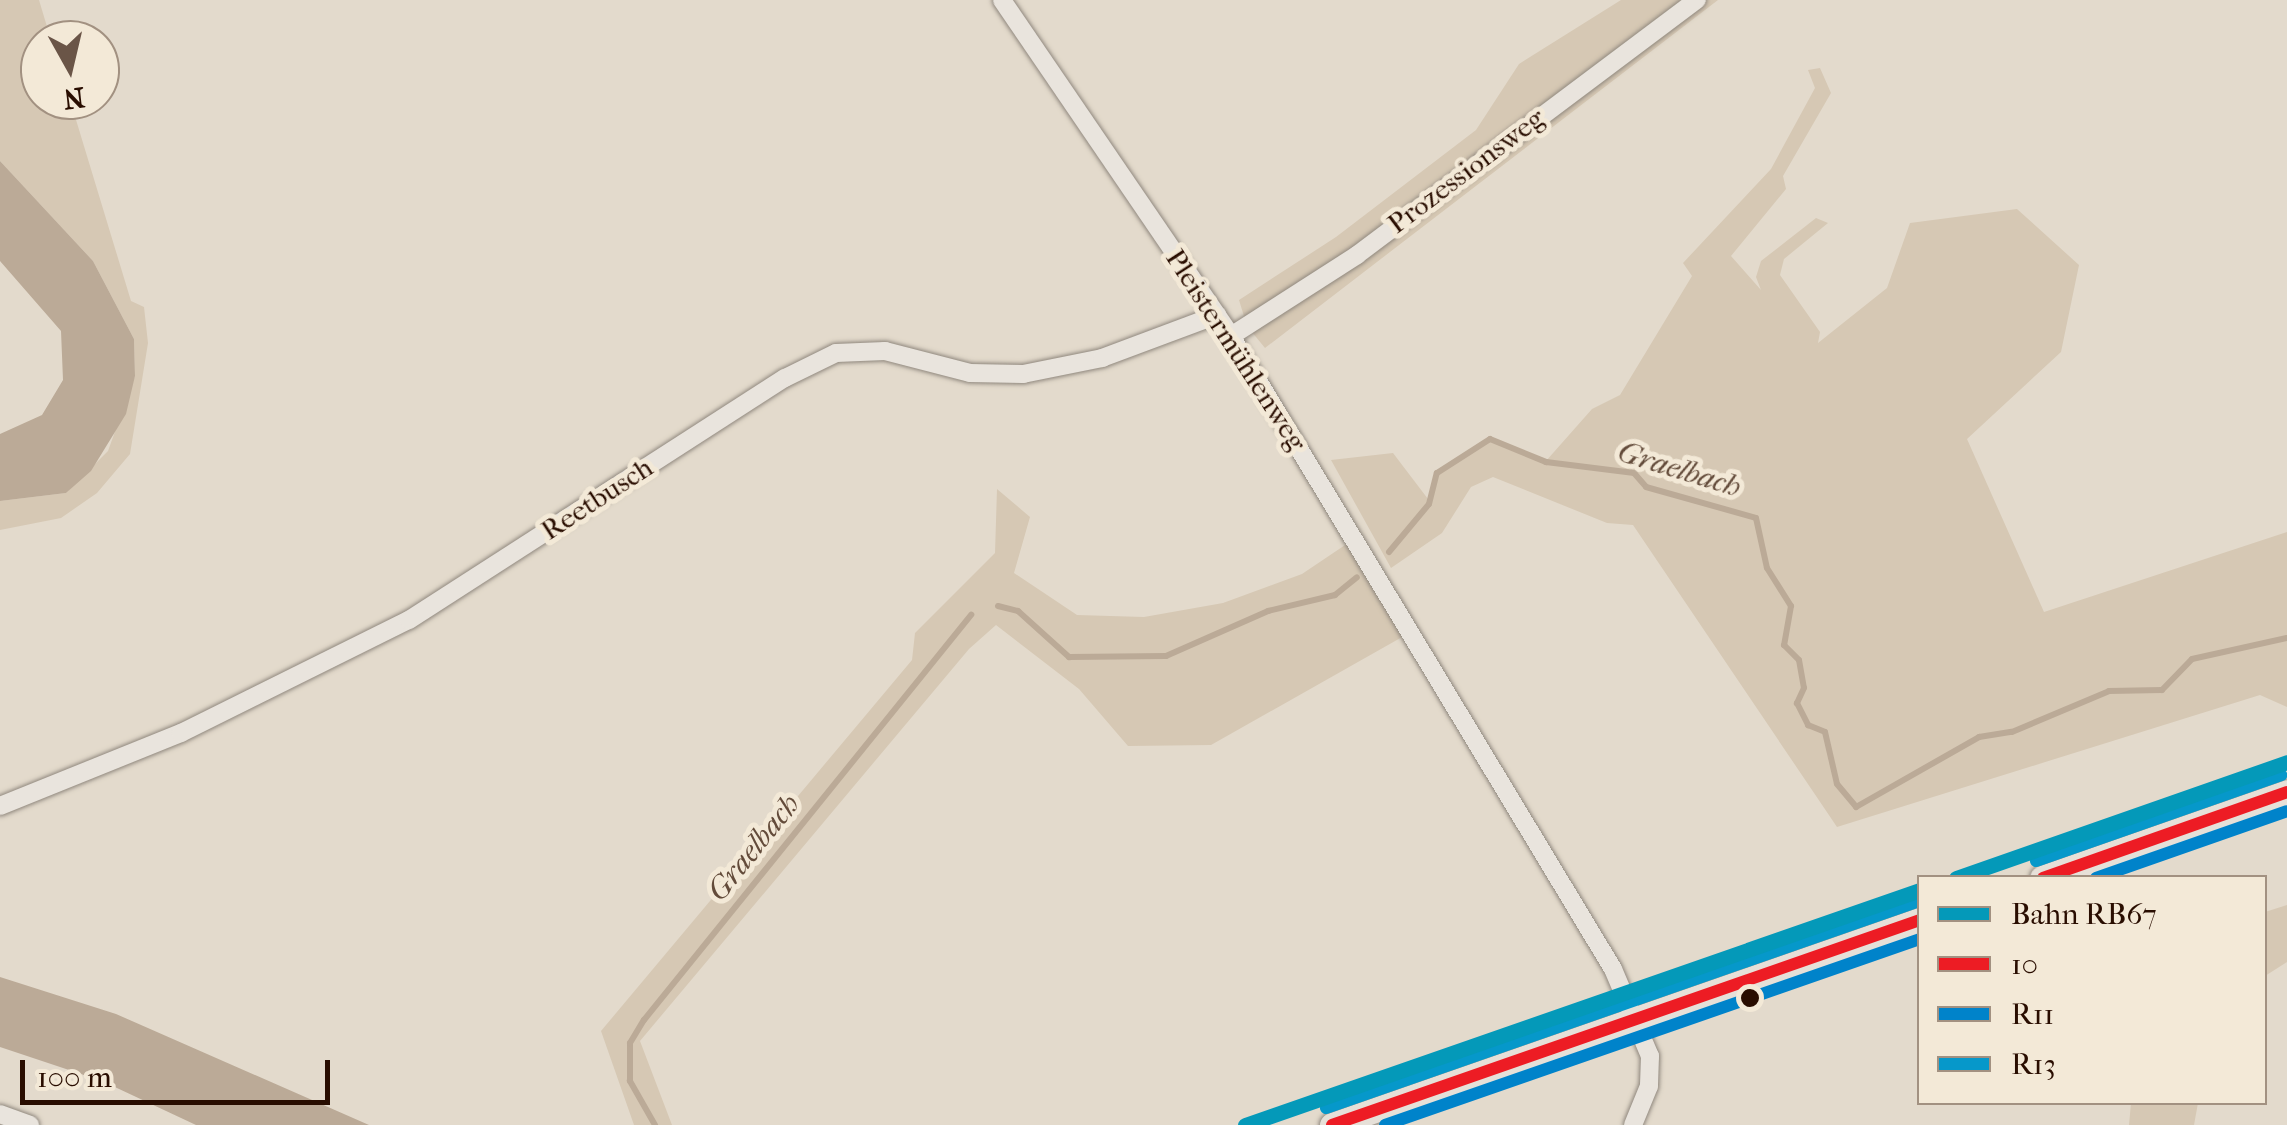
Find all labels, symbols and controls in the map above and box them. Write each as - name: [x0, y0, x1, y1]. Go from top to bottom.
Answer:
- north arrow: [20, 20, 120, 120]
- text: N: [61, 80, 87, 116]
- street label: Prozessionsweg: [1381, 101, 1551, 241]
- street label: Pleistermühlenweg: [1158, 243, 1314, 457]
- water label: Graelbach: [1613, 434, 1745, 506]
- street label: Reetbusch: [535, 451, 659, 547]
- water label: Graelbach: [700, 787, 808, 909]
- legend: [1917, 875, 2267, 1105]
- text: Bahn RB67: [2011, 897, 2157, 932]
- text: 10: [2011, 947, 2038, 982]
- unlabelled marker: [1740, 988, 1760, 1008]
- text: R11: [2011, 997, 2054, 1032]
- scale bar: [25, 1040, 335, 1102]
- text: R13: [2011, 1047, 2056, 1082]
- text: 100 m: [37, 1060, 112, 1095]

